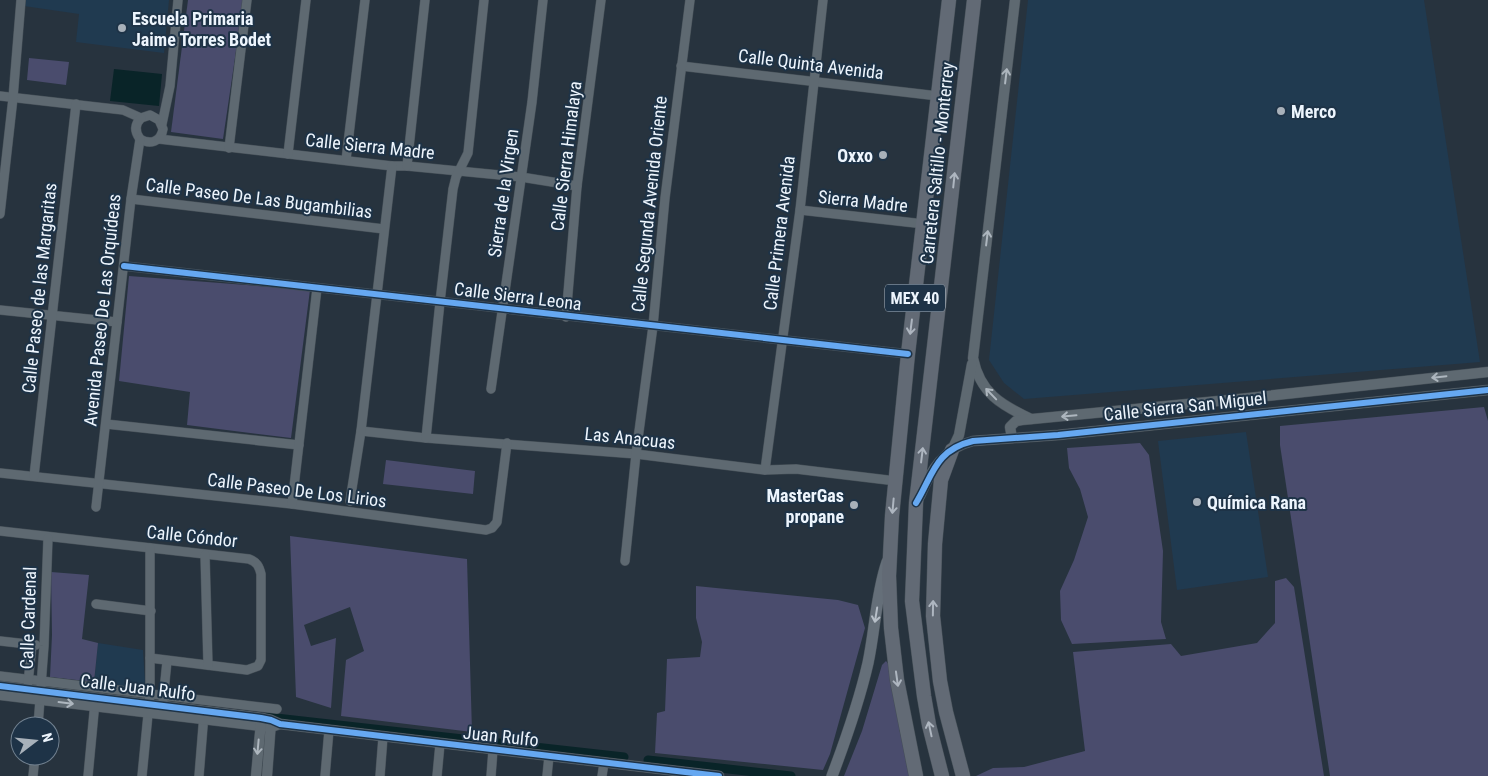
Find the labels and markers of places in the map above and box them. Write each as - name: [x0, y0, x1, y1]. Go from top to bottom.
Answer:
- place label: Escuela Primaria Jaime Torres Bodet: [132, 8, 272, 50]
- marker: Escuela Primaria Jaime Torres Bodet: [116, 22, 128, 34]
- place label: Merco: [1291, 101, 1336, 122]
- marker: Merco: [1275, 105, 1287, 117]
- place label: Oxxo: [837, 145, 873, 166]
- marker: Oxxo: [877, 149, 889, 161]
- place label: MasterGas propane: [766, 485, 844, 527]
- place label: Química Rana: [1207, 492, 1306, 513]
- marker: Química Rana: [1191, 496, 1203, 508]
- marker: MasterGas propane: [848, 499, 860, 511]

